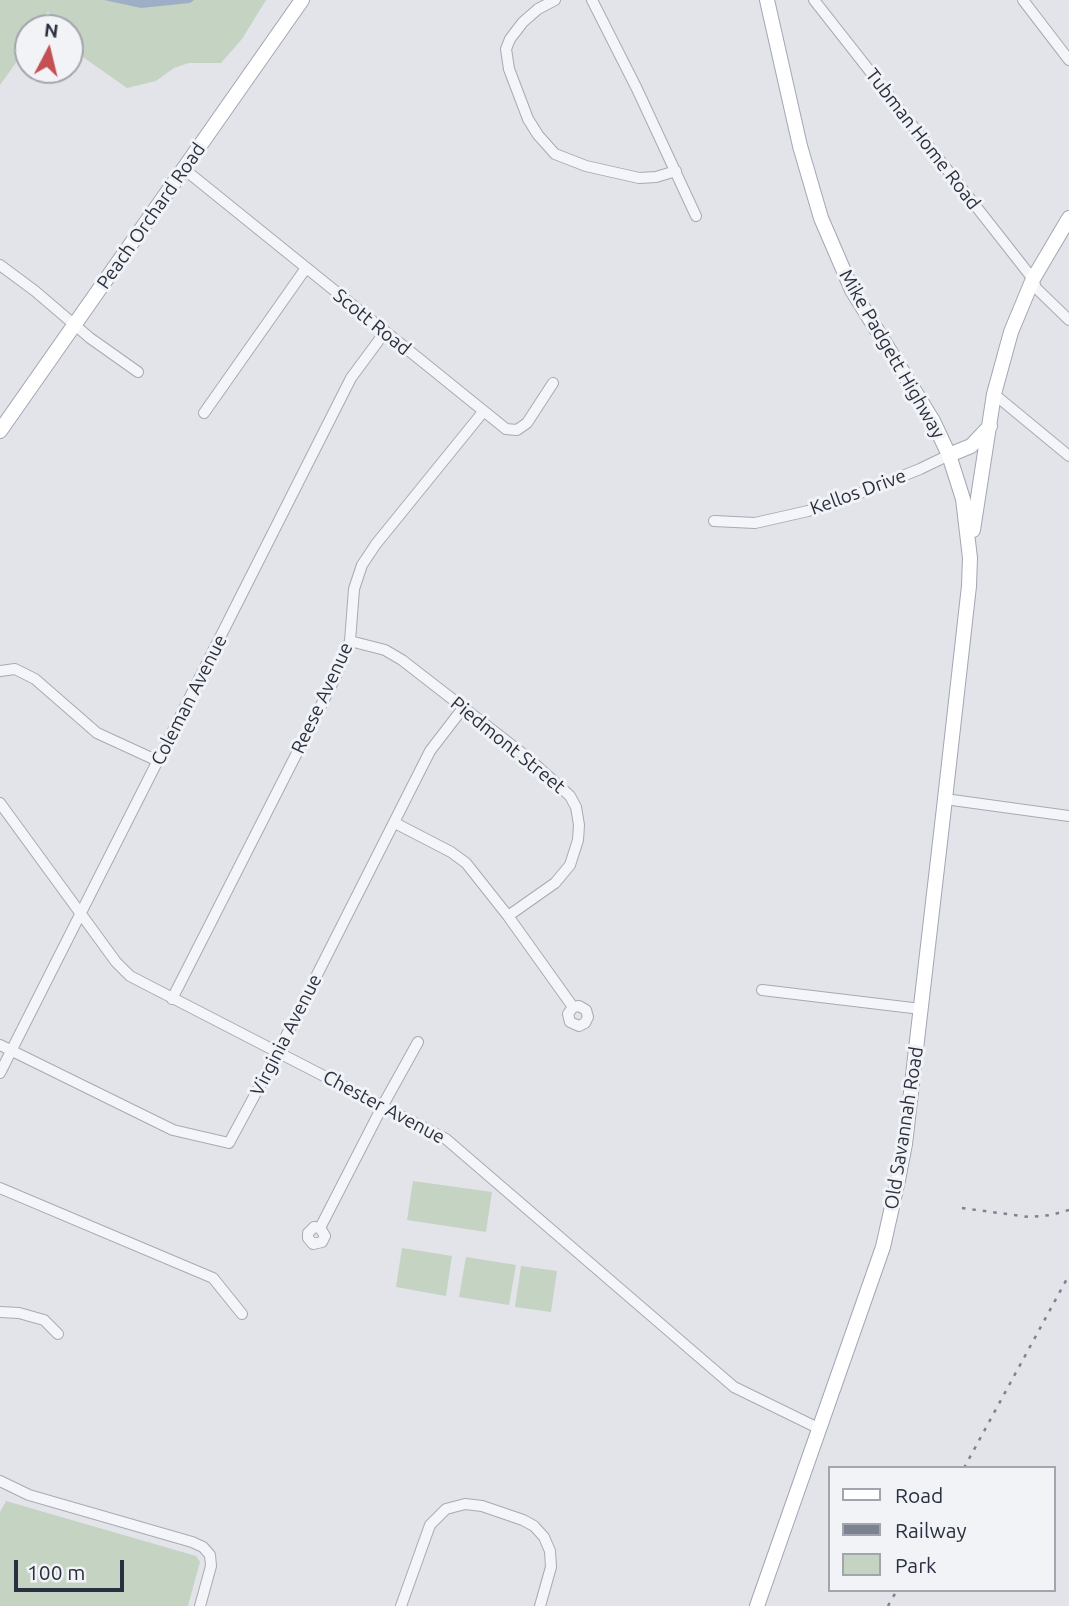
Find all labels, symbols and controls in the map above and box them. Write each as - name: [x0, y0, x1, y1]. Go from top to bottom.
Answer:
- north arrow: [14, 14, 84, 84]
- text: N: [43, 18, 60, 42]
- street label: Tubman Home Road: [861, 64, 985, 214]
- street label: Peach Orchard Road: [92, 139, 210, 293]
- street label: Mike Padgett Highway: [834, 265, 950, 443]
- street label: Scott Road: [329, 284, 415, 360]
- street label: Kellos Drive: [807, 464, 909, 520]
- street label: Coleman Avenue: [146, 631, 232, 769]
- street label: Reese Avenue: [286, 639, 358, 757]
- street label: Piedmont Street: [446, 692, 570, 798]
- street label: Virginia Avenue: [246, 970, 326, 1100]
- street label: Old Savannah Road: [880, 1045, 928, 1211]
- street label: Chester Avenue: [319, 1065, 449, 1149]
- legend: [828, 1466, 1055, 1592]
- text: Road: [895, 1483, 943, 1507]
- text: Railway: [895, 1518, 967, 1542]
- scale bar: [18, 1546, 128, 1590]
- text: Park: [895, 1553, 937, 1577]
- text: 100 m: [27, 1560, 85, 1584]

